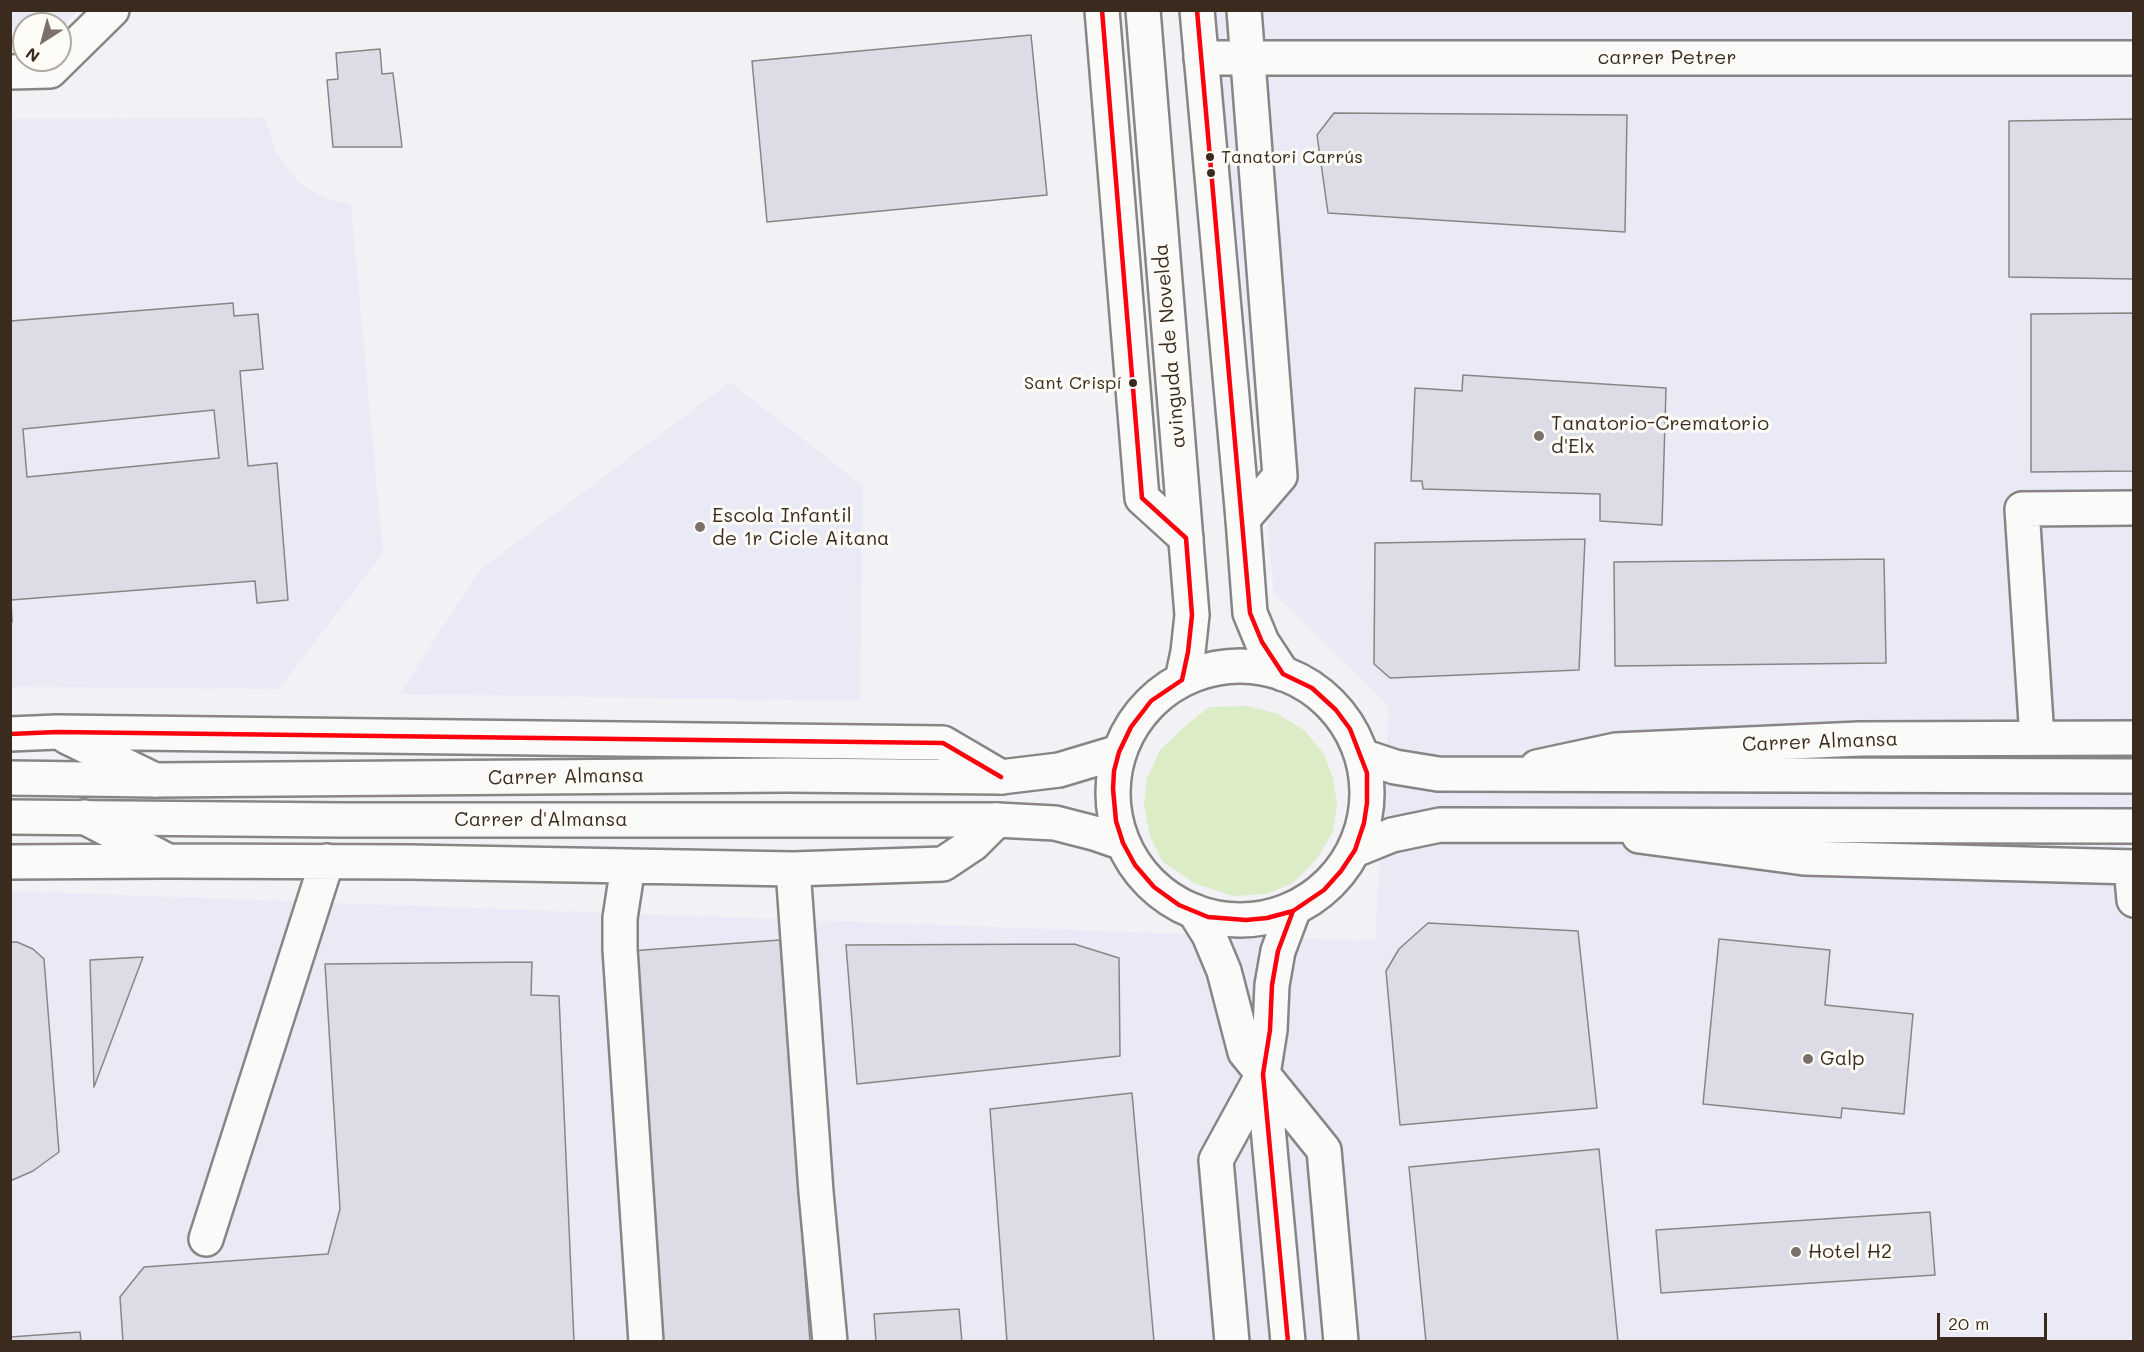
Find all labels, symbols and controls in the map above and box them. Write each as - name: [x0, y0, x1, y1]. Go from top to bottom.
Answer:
- north arrow: [12, 12, 72, 72]
- text: N: [21, 43, 43, 67]
- street label: carrer Petrer: [1598, 46, 1736, 70]
- place label: Tanatori Carrús: [1221, 146, 1363, 168]
- marker: Tanatori Carrús: [1204, 151, 1216, 163]
- unlabelled marker: [1205, 167, 1217, 179]
- street label: avinguda de Novelda: [1149, 243, 1191, 449]
- place label: Sant Crispí: [1024, 372, 1122, 394]
- marker: Sant Crispí: [1127, 377, 1139, 389]
- place label: Tanatorio-Crematorio d'Elx: [1551, 412, 1769, 459]
- marker: Tanatorio-Crematorio d'Elx: [1532, 429, 1546, 443]
- place label: Escola Infantil de 1r Cicle Aitana: [712, 504, 890, 551]
- marker: Escola Infantil de 1r Cicle Aitana: [693, 520, 707, 534]
- street label: Carrer Almansa: [1742, 727, 1898, 757]
- street label: Carrer Almansa: [488, 764, 644, 790]
- street label: Carrer d'Almansa: [454, 808, 628, 832]
- place label: Galp: [1820, 1047, 1865, 1071]
- marker: Galp: [1801, 1052, 1815, 1066]
- place label: Hotel H2: [1808, 1240, 1892, 1264]
- marker: Hotel H2: [1789, 1245, 1803, 1259]
- scale bar: [1940, 1301, 2050, 1339]
- text: 20 m: [1948, 1311, 1989, 1335]

